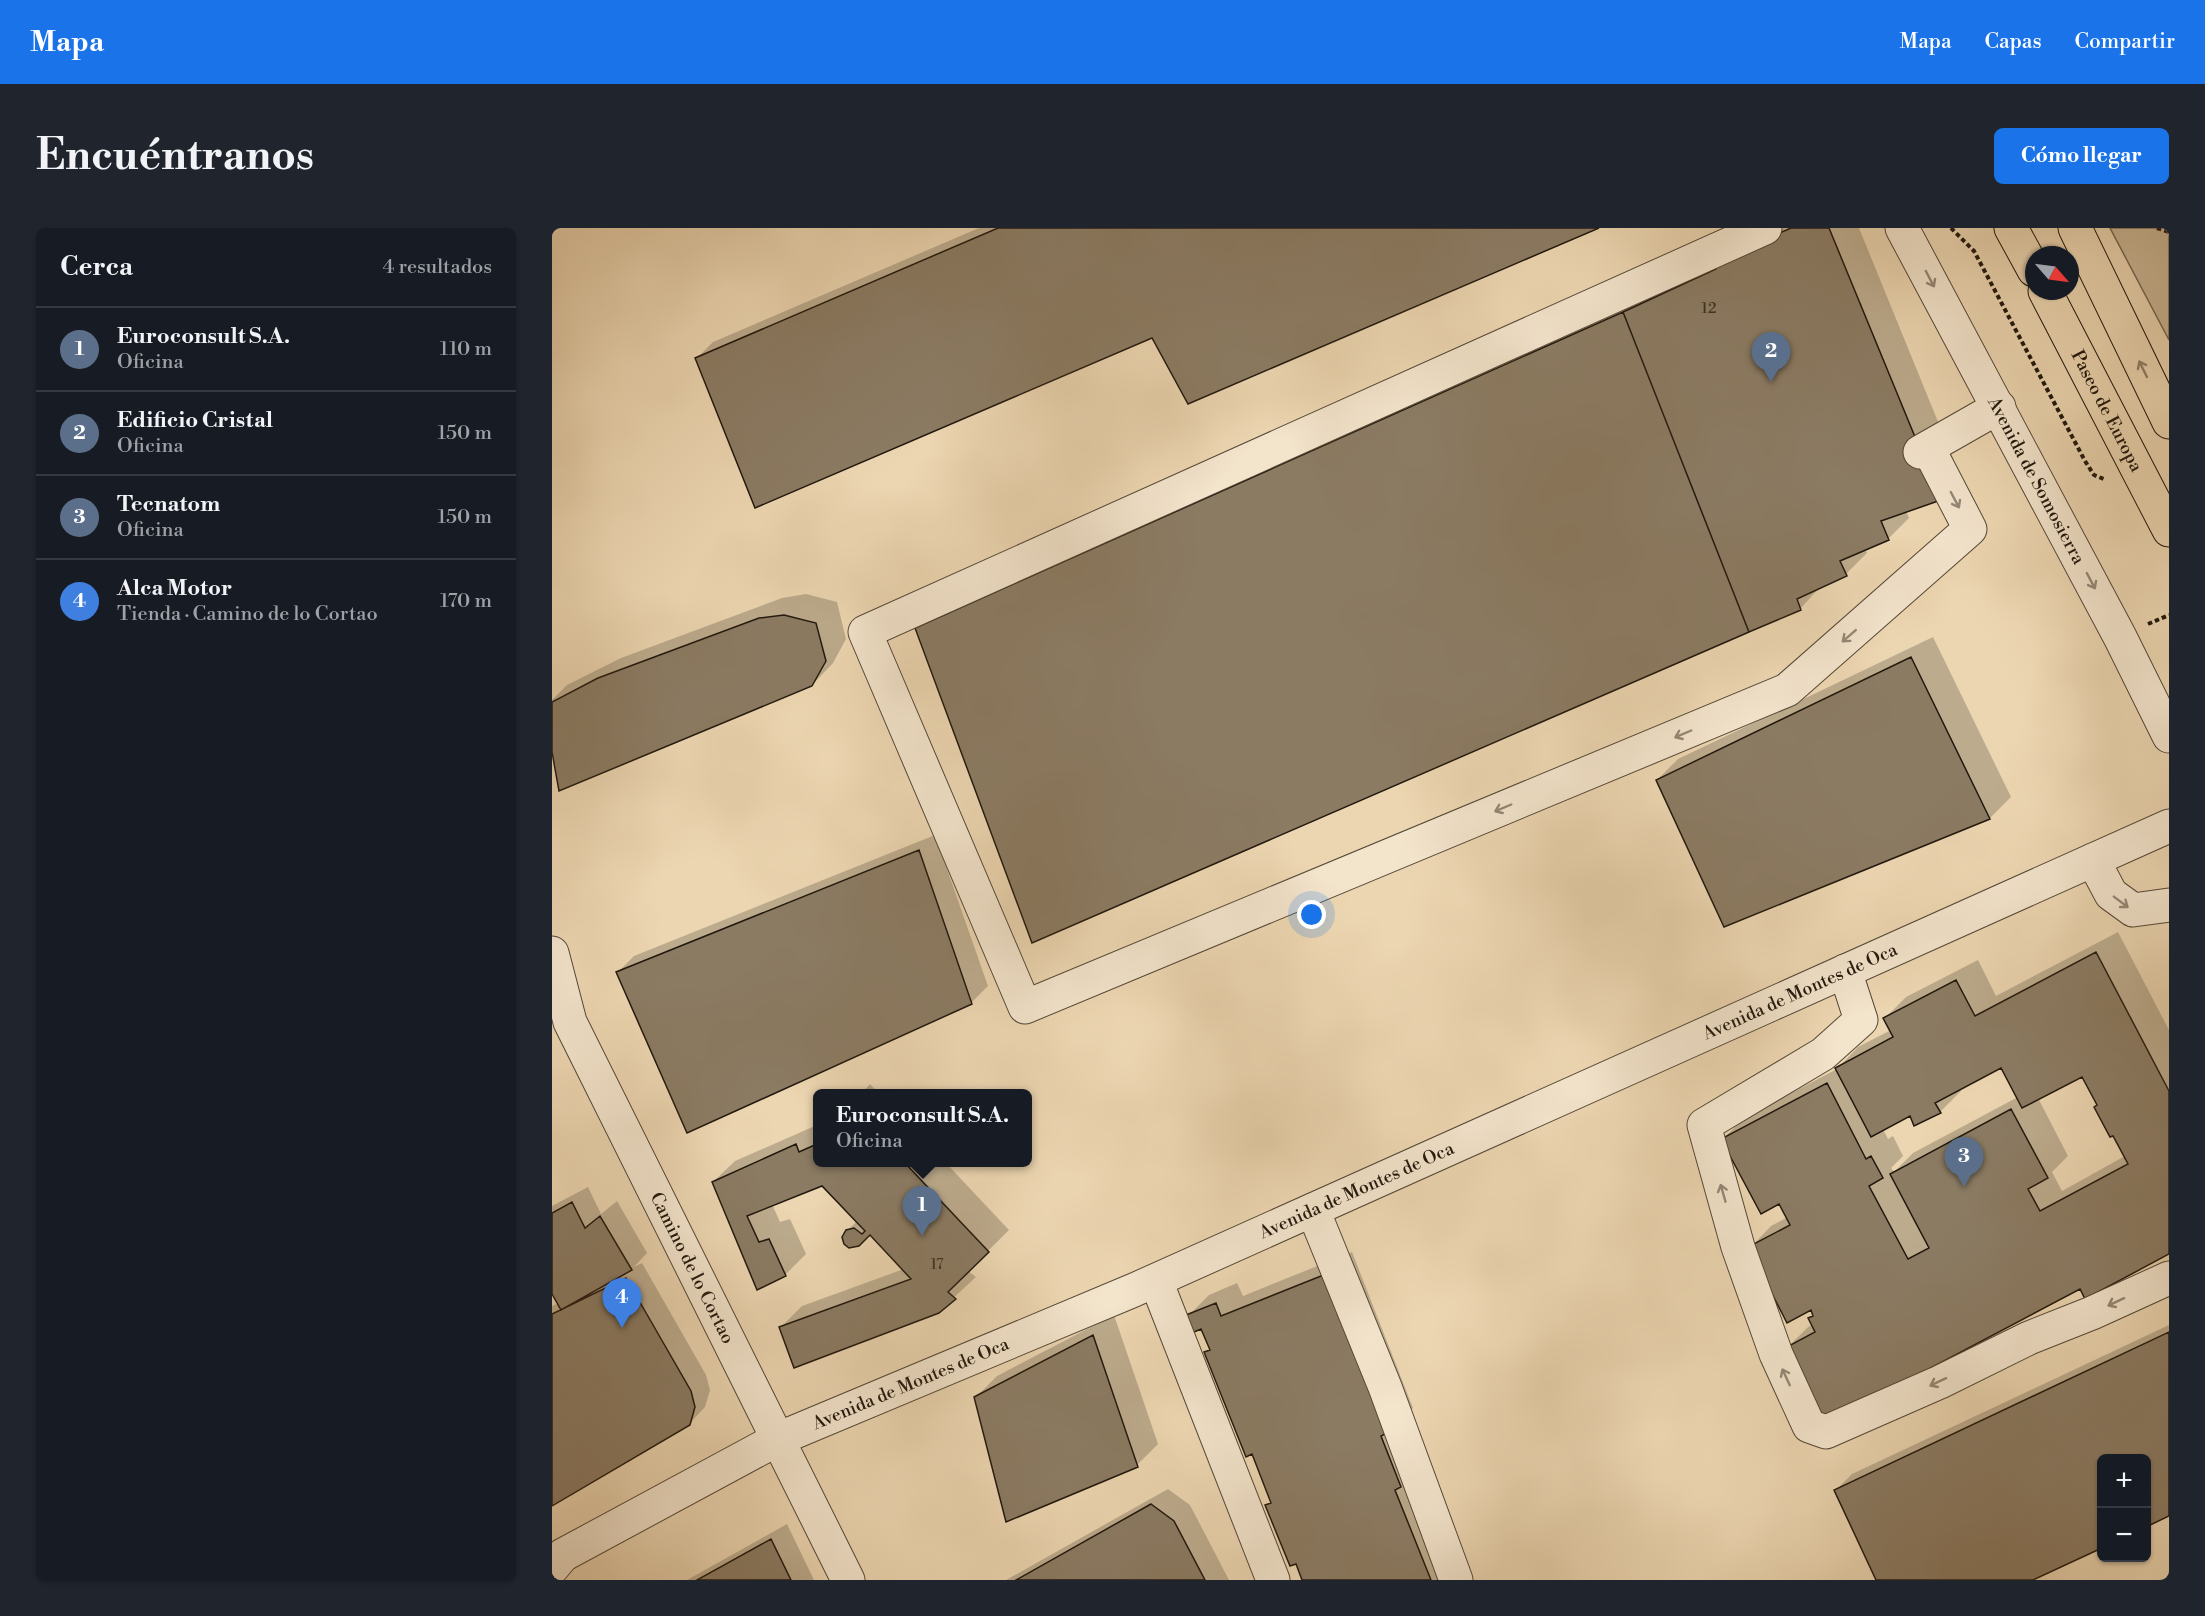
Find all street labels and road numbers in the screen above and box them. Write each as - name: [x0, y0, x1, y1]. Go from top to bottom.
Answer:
- street label: Paseo de Europa: [2066, 346, 2148, 477]
- street label: Avenida de Somosierra: [1982, 392, 2090, 569]
- street label: Avenida de Montes de Oca: [1698, 938, 1902, 1046]
- street label: Avenida de Montes de Oca: [1255, 1137, 1458, 1245]
- street label: Camino de lo Cortao: [645, 1188, 740, 1348]
- street label: Avenida de Montes de Oca: [808, 1332, 1013, 1436]

